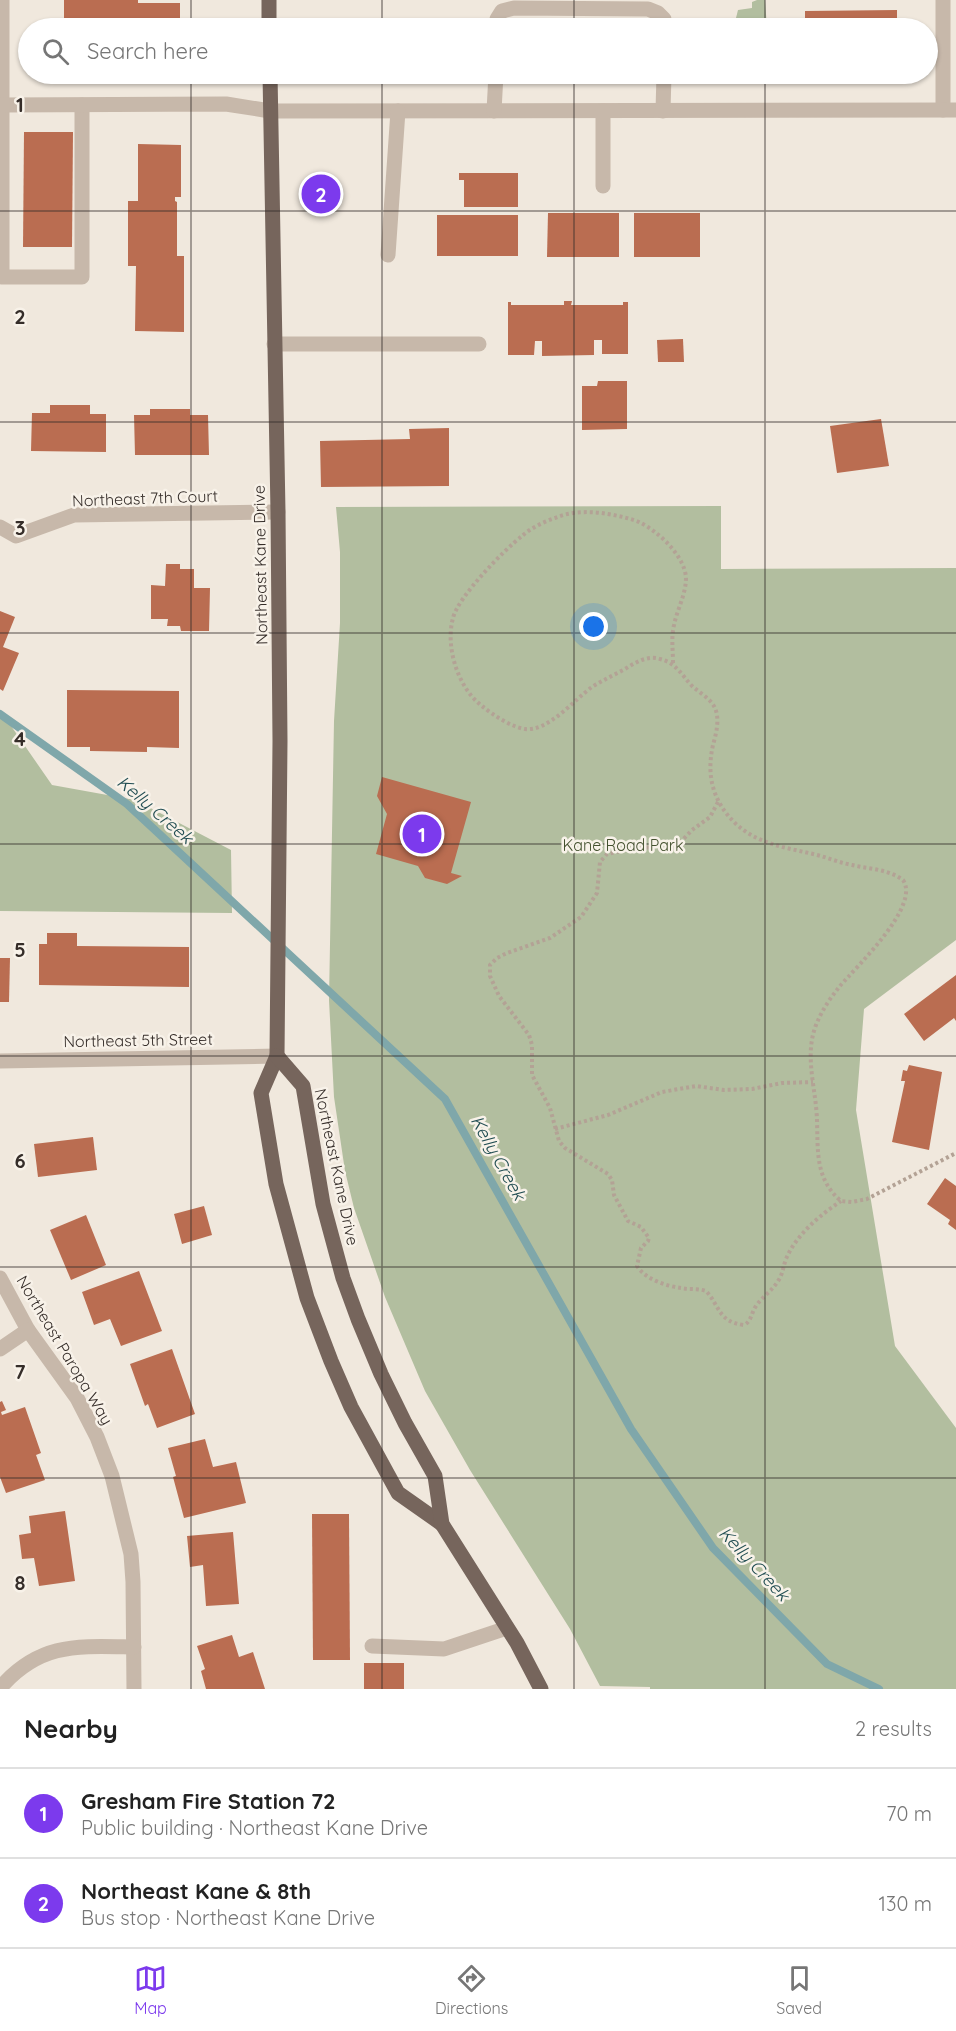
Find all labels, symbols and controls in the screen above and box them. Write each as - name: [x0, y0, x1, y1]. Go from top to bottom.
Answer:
- search box: [18, 18, 938, 84]
- icon: search: [39, 35, 72, 68]
- text: Search here: [87, 37, 208, 65]
- text: 1: [16, 92, 24, 117]
- pin: 2: [302, 172, 340, 216]
- text: 2: [14, 304, 26, 329]
- street label: Northeast 7th Court: [72, 485, 218, 511]
- street label: Northeast Kane Drive: [249, 485, 271, 645]
- text: 3: [15, 515, 25, 540]
- your location: [579, 612, 608, 641]
- text: 4: [14, 726, 26, 751]
- water label: Kelly Creek: [113, 770, 199, 850]
- pin: 1: [402, 812, 442, 856]
- park label: Kane Road Park: [562, 835, 684, 855]
- text: 5: [14, 937, 26, 962]
- street label: Northeast 5th Street: [63, 1029, 213, 1051]
- street label: Northeast Kane Drive: [311, 1087, 363, 1247]
- water label: Kelly Creek: [466, 1111, 532, 1205]
- text: 6: [14, 1148, 26, 1173]
- street label: Northeast Paropa Way: [13, 1272, 117, 1428]
- text: 7: [15, 1359, 26, 1384]
- water label: Kelly Creek: [714, 1522, 796, 1607]
- text: 8: [15, 1570, 26, 1595]
- text: Nearby: [24, 1712, 118, 1745]
- text: 2 results: [855, 1716, 932, 1741]
- text: Gresham Fire Station 72: [81, 1787, 336, 1815]
- text: 1: [40, 1801, 47, 1826]
- text: 70 m: [886, 1801, 932, 1826]
- text: Public building · Northeast Kane Drive: [81, 1815, 428, 1840]
- text: Northeast Kane & 8th: [81, 1877, 311, 1905]
- text: 2: [38, 1891, 49, 1916]
- text: 130 m: [879, 1891, 932, 1916]
- text: Bus stop · Northeast Kane Drive: [81, 1905, 375, 1930]
- tab: Map: [134, 1962, 167, 2018]
- tab: Directions: [435, 1962, 508, 2018]
- tab: Saved: [776, 1962, 822, 2018]

